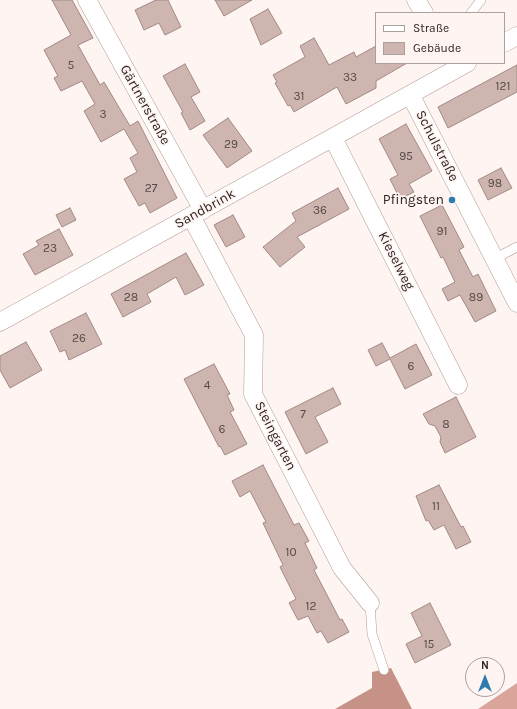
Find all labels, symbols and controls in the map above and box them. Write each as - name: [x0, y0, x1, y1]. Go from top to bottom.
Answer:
- legend: [375, 12, 505, 64]
- text: Straße: [413, 21, 449, 35]
- text: Gebäude: [413, 41, 461, 55]
- house number: 5: [68, 59, 74, 73]
- street label: Gärtnerstraße: [116, 62, 174, 148]
- house number: 33: [343, 71, 357, 85]
- house number: 121: [496, 80, 510, 94]
- house number: 31: [293, 90, 305, 104]
- house number: 3: [99, 108, 107, 122]
- street label: Schulstraße: [412, 108, 462, 184]
- house number: 29: [224, 138, 238, 152]
- house number: 95: [399, 150, 413, 164]
- house number: 98: [488, 177, 502, 191]
- house number: 27: [145, 182, 157, 196]
- street label: Sandbrink: [172, 185, 238, 233]
- place label: Pfingsten: [383, 192, 444, 208]
- marker: Pfingsten: [447, 195, 457, 205]
- house number: 36: [313, 204, 327, 218]
- house number: 91: [437, 225, 447, 239]
- street label: Kieselweg: [374, 229, 418, 293]
- house number: 23: [43, 242, 57, 256]
- house number: 28: [124, 291, 138, 305]
- house number: 89: [469, 291, 483, 305]
- house number: 26: [72, 332, 86, 346]
- house number: 6: [408, 360, 414, 374]
- house number: 4: [204, 379, 210, 393]
- street label: Steingarten: [250, 399, 300, 473]
- house number: 7: [300, 408, 306, 422]
- house number: 8: [442, 418, 450, 432]
- house number: 6: [219, 423, 225, 437]
- house number: 11: [432, 500, 440, 514]
- house number: 10: [285, 546, 297, 560]
- house number: 12: [306, 600, 316, 614]
- house number: 15: [424, 638, 434, 652]
- north arrow: [465, 657, 505, 697]
- text: N: [481, 659, 489, 672]

